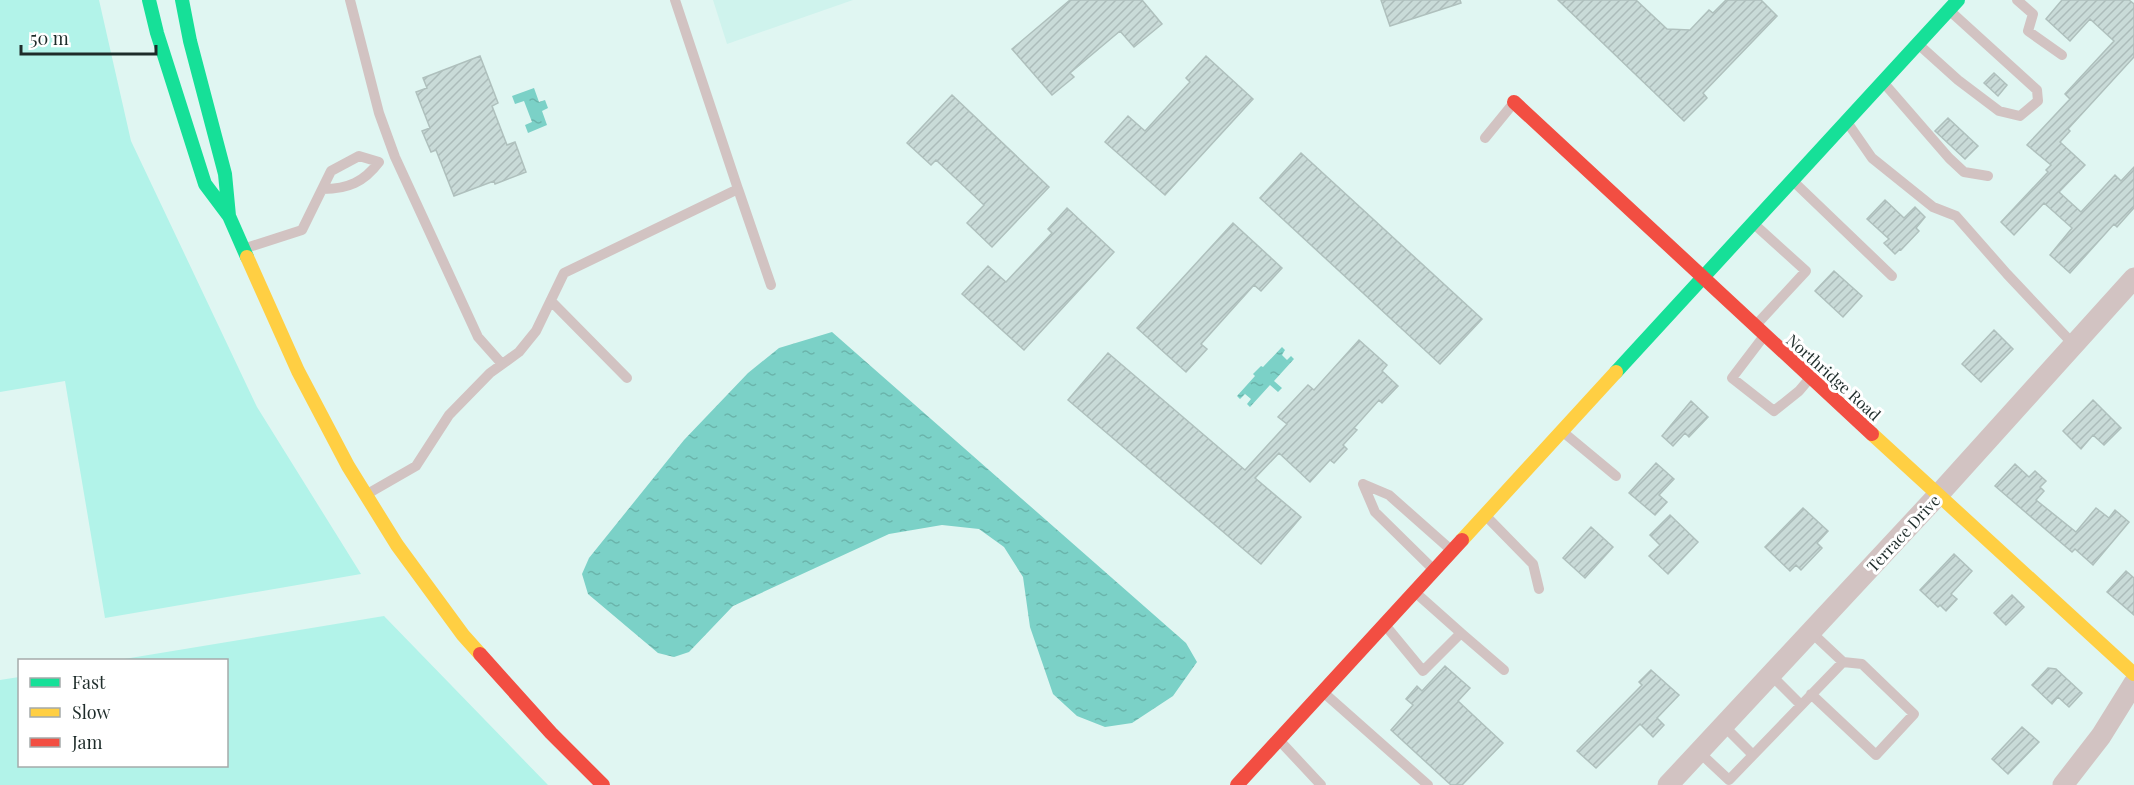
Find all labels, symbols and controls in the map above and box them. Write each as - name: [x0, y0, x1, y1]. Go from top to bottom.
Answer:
- scale bar: [21, 18, 156, 56]
- text: 50 m: [30, 26, 69, 50]
- street label: Northridge Road: [1782, 329, 1886, 425]
- street label: Terrace Drive: [1862, 490, 1944, 576]
- legend: [18, 659, 228, 767]
- text: Fast: [72, 670, 106, 694]
- text: Slow: [72, 700, 110, 724]
- text: Jam: [71, 730, 102, 754]

